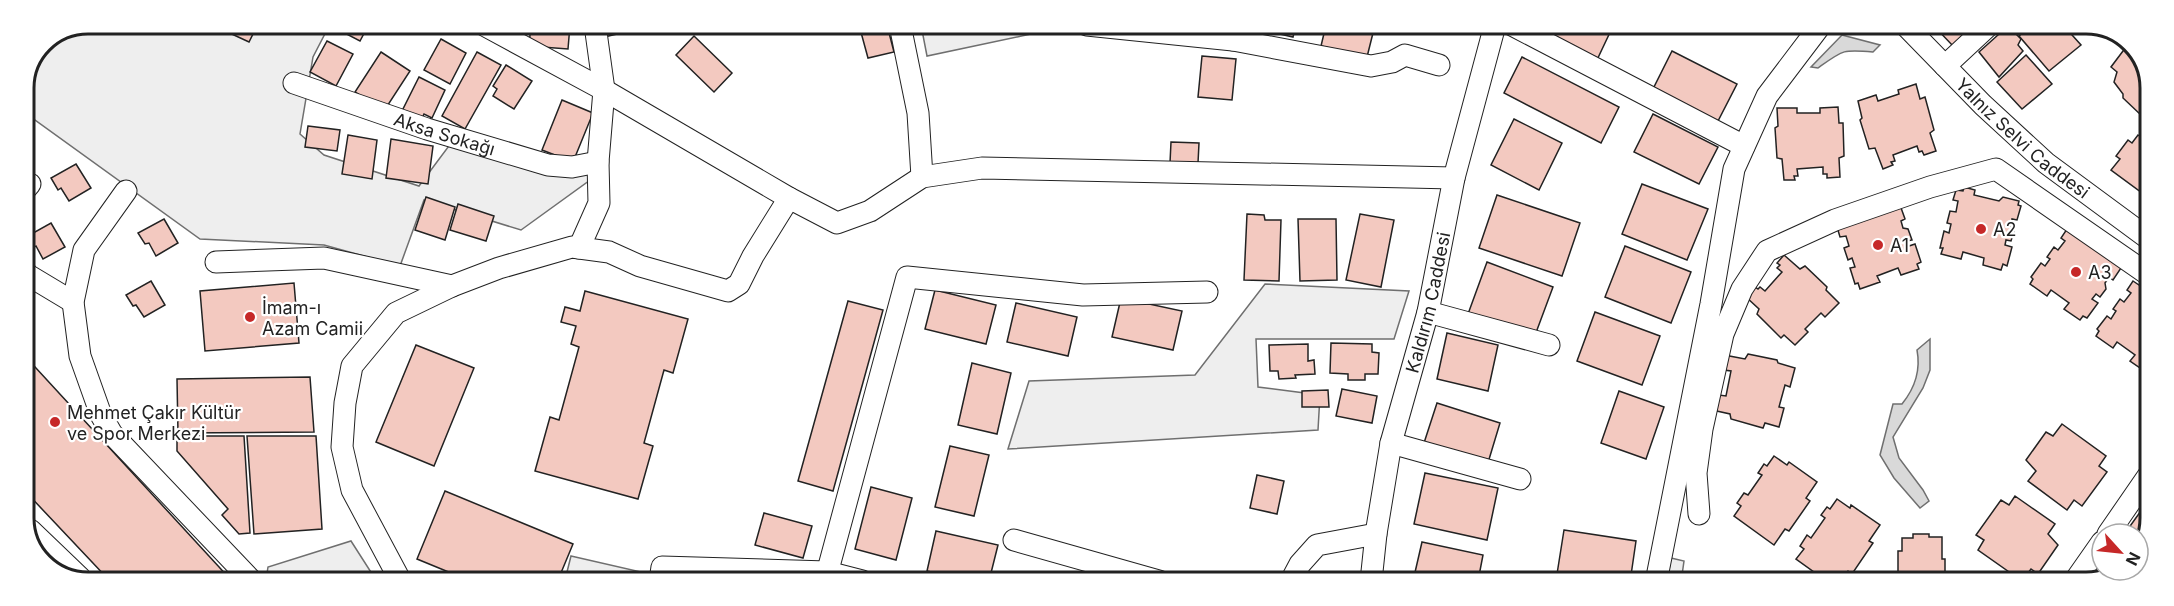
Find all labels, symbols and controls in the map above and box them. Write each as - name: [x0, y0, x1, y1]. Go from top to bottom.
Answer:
- street label: Yalnız Selvi Caddesi: [1952, 73, 2094, 202]
- street label: Aksa Sokağı: [391, 108, 498, 159]
- place label: A2: [1993, 219, 2016, 240]
- marker: A2: [1974, 222, 1988, 236]
- street label: Kaldırım Caddesi: [1401, 230, 1454, 375]
- place label: A1: [1890, 235, 1909, 256]
- marker: A1: [1871, 238, 1885, 252]
- place label: A3: [2088, 262, 2112, 283]
- marker: A3: [2069, 265, 2083, 279]
- place label: İmam-ı Azam Camii: [262, 296, 363, 339]
- marker: İmam-ı Azam Camii: [243, 310, 257, 324]
- place label: Mehmet Çakır Kültür ve Spor Merkezi: [67, 402, 241, 444]
- marker: Mehmet Çakır Kültür ve Spor Merkezi: [48, 415, 62, 429]
- north arrow: [2090, 522, 2150, 582]
- text: N: [2122, 549, 2145, 569]

